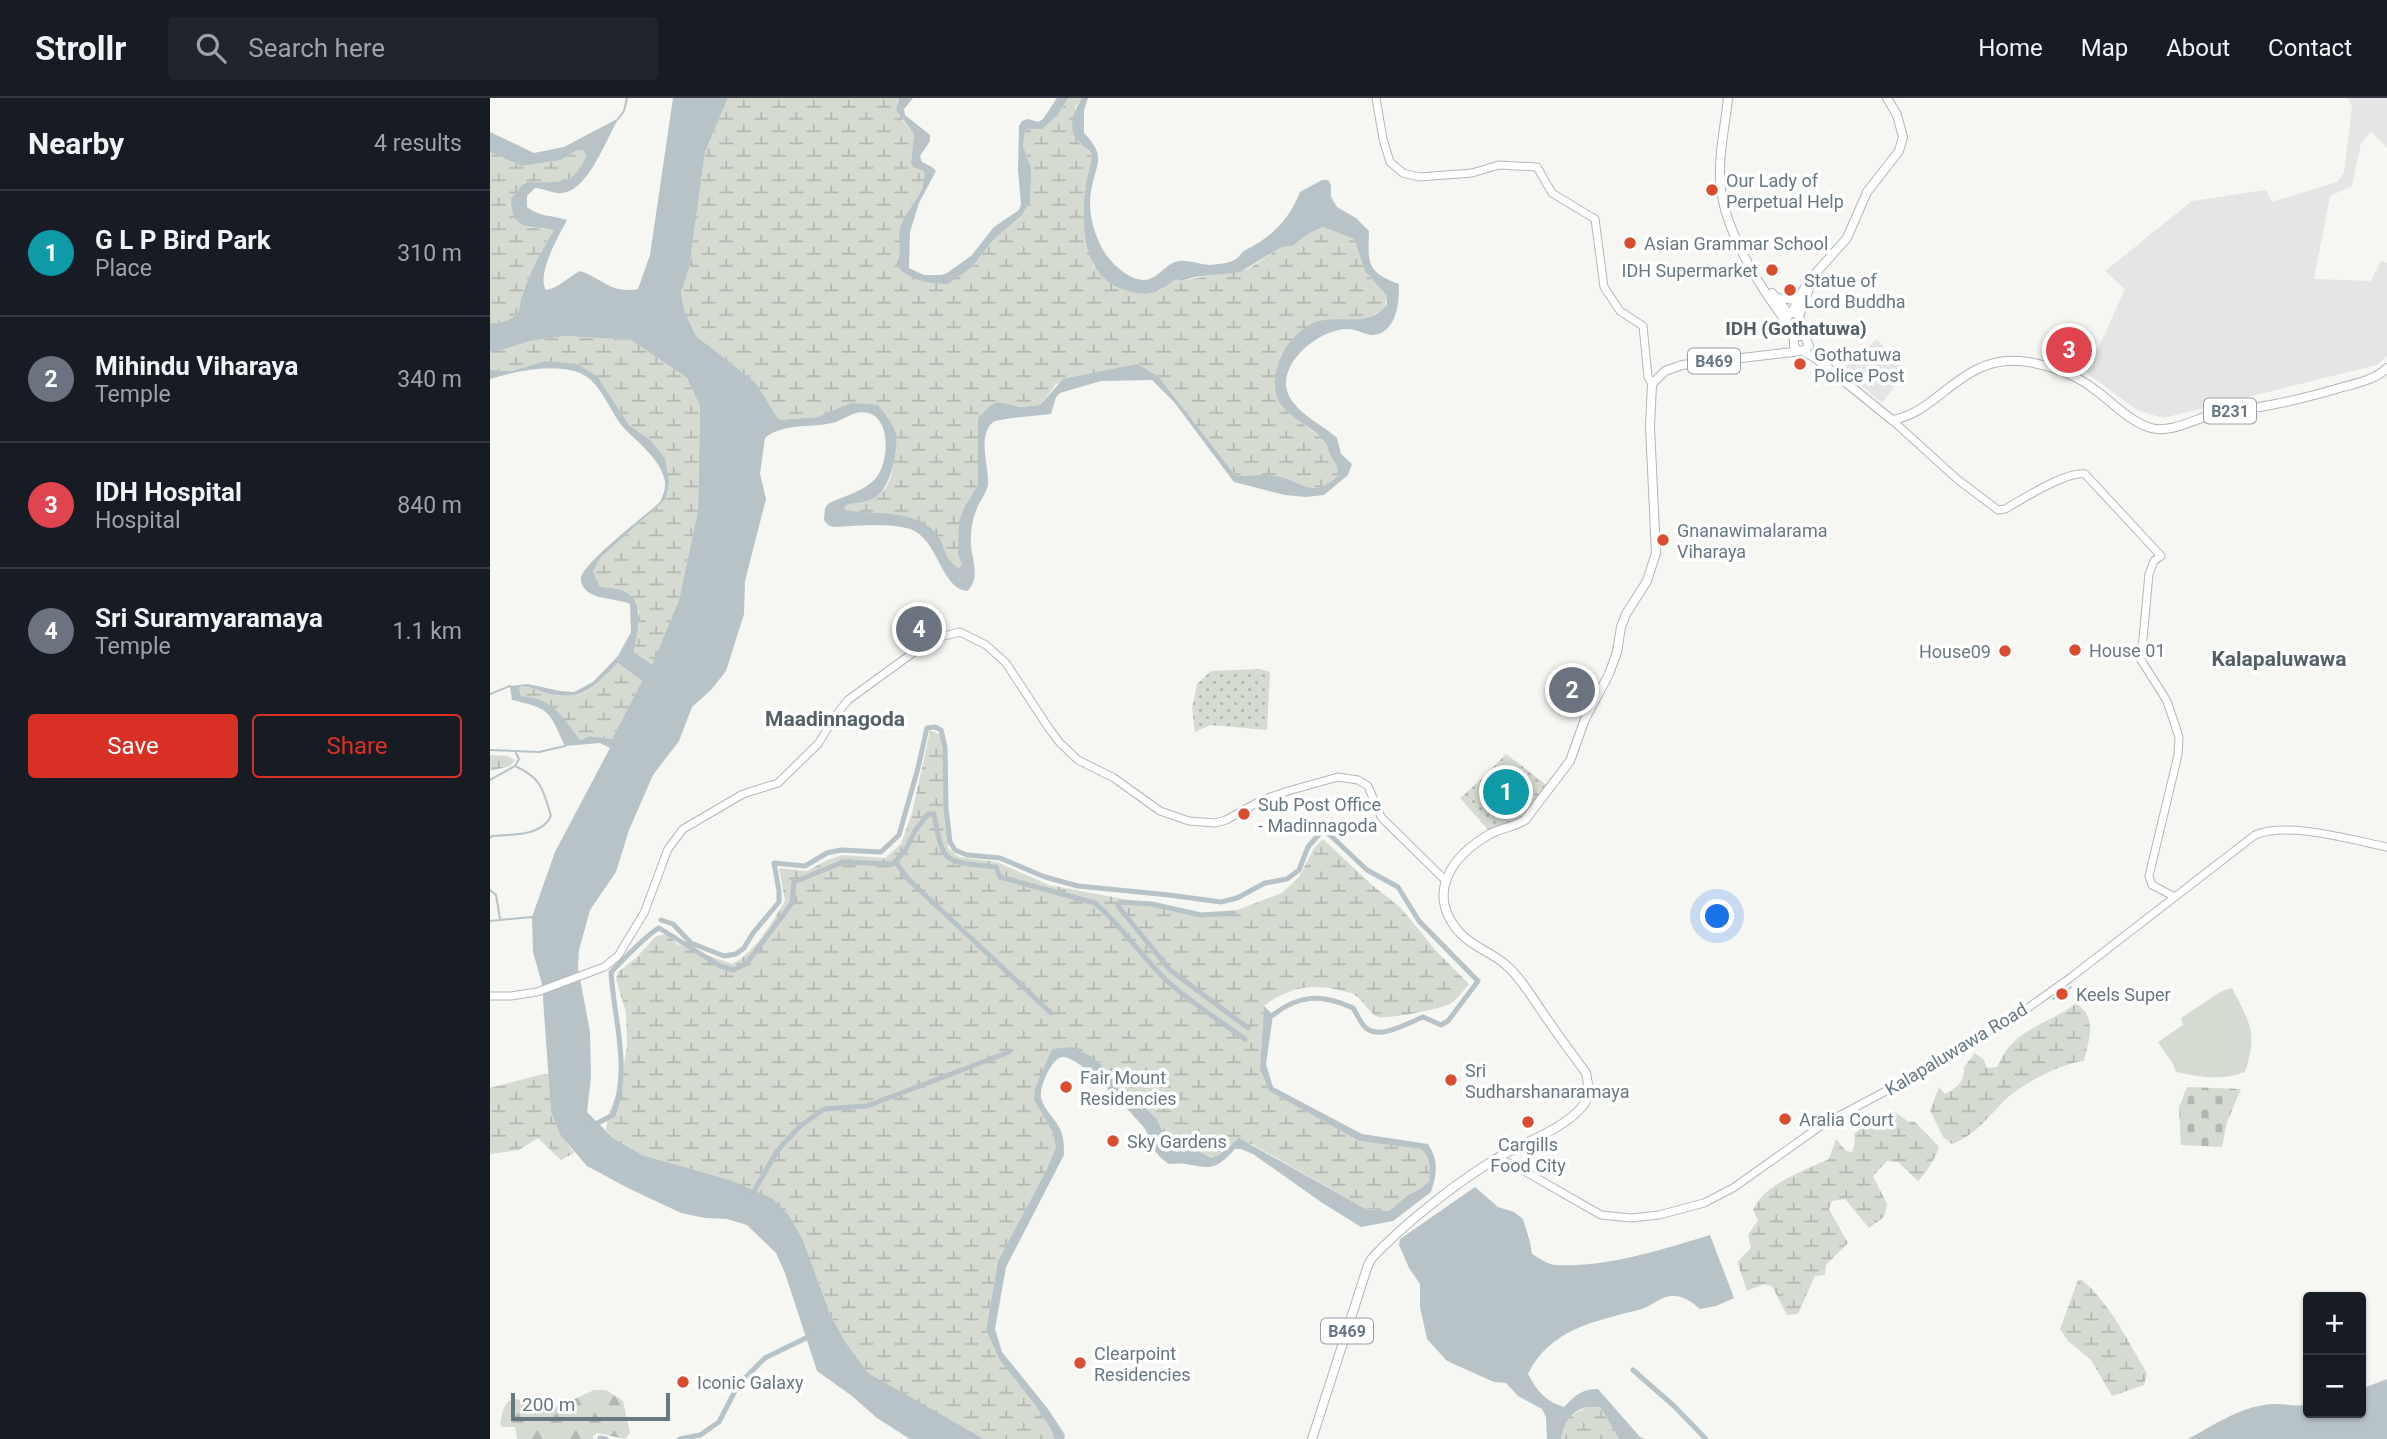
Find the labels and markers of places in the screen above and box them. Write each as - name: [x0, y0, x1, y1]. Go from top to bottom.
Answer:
- place label: Our Lady of Perpetual Help: [1726, 170, 1844, 212]
- marker: Our Lady of Perpetual Help: [1704, 182, 1720, 198]
- place label: Asian Grammar School: [1644, 233, 1828, 254]
- marker: Asian Grammar School: [1622, 235, 1638, 251]
- place label: IDH Supermarket: [1622, 260, 1758, 281]
- marker: IDH Supermarket: [1764, 262, 1780, 278]
- place label: Statue of Lord Buddha: [1804, 270, 1906, 312]
- marker: Statue of Lord Buddha: [1782, 282, 1798, 298]
- pin: 3: [2046, 324, 2092, 376]
- place label: Gothatuwa Police Post: [1814, 344, 1904, 386]
- marker: Gothatuwa Police Post: [1792, 356, 1808, 372]
- place label: Gnanawimalarama Viharaya: [1677, 520, 1828, 562]
- marker: Gnanawimalarama Viharaya: [1655, 532, 1671, 548]
- pin: 4: [896, 603, 942, 655]
- place label: House 01: [2089, 640, 2166, 661]
- place label: House09: [1919, 641, 1991, 662]
- marker: House 01: [2067, 642, 2083, 658]
- marker: House09: [1997, 643, 2013, 659]
- pin: 2: [1549, 664, 1595, 716]
- pin: 1: [1483, 766, 1529, 818]
- place label: Sub Post Office - Madinnagoda: [1258, 794, 1381, 836]
- marker: Sub Post Office - Madinnagoda: [1236, 806, 1252, 822]
- place label: Keels Super: [2076, 984, 2171, 1005]
- marker: Keels Super: [2054, 986, 2070, 1002]
- place label: Sri Sudharshanaramaya: [1465, 1060, 1629, 1102]
- place label: Fair Mount Residencies: [1080, 1067, 1177, 1109]
- marker: Sri Sudharshanaramaya: [1443, 1072, 1459, 1088]
- marker: Fair Mount Residencies: [1058, 1079, 1074, 1095]
- place label: Aralia Court: [1799, 1109, 1894, 1130]
- marker: Aralia Court: [1777, 1111, 1793, 1127]
- marker: Cargills Food City: [1520, 1114, 1536, 1130]
- place label: Sky Gardens: [1127, 1131, 1227, 1152]
- marker: Sky Gardens: [1105, 1133, 1121, 1149]
- place label: Cargills Food City: [1490, 1134, 1566, 1176]
- place label: Clearpoint Residencies: [1094, 1343, 1191, 1385]
- marker: Clearpoint Residencies: [1072, 1355, 1088, 1371]
- place label: Iconic Galaxy: [697, 1372, 804, 1393]
- marker: Iconic Galaxy: [675, 1374, 691, 1390]

